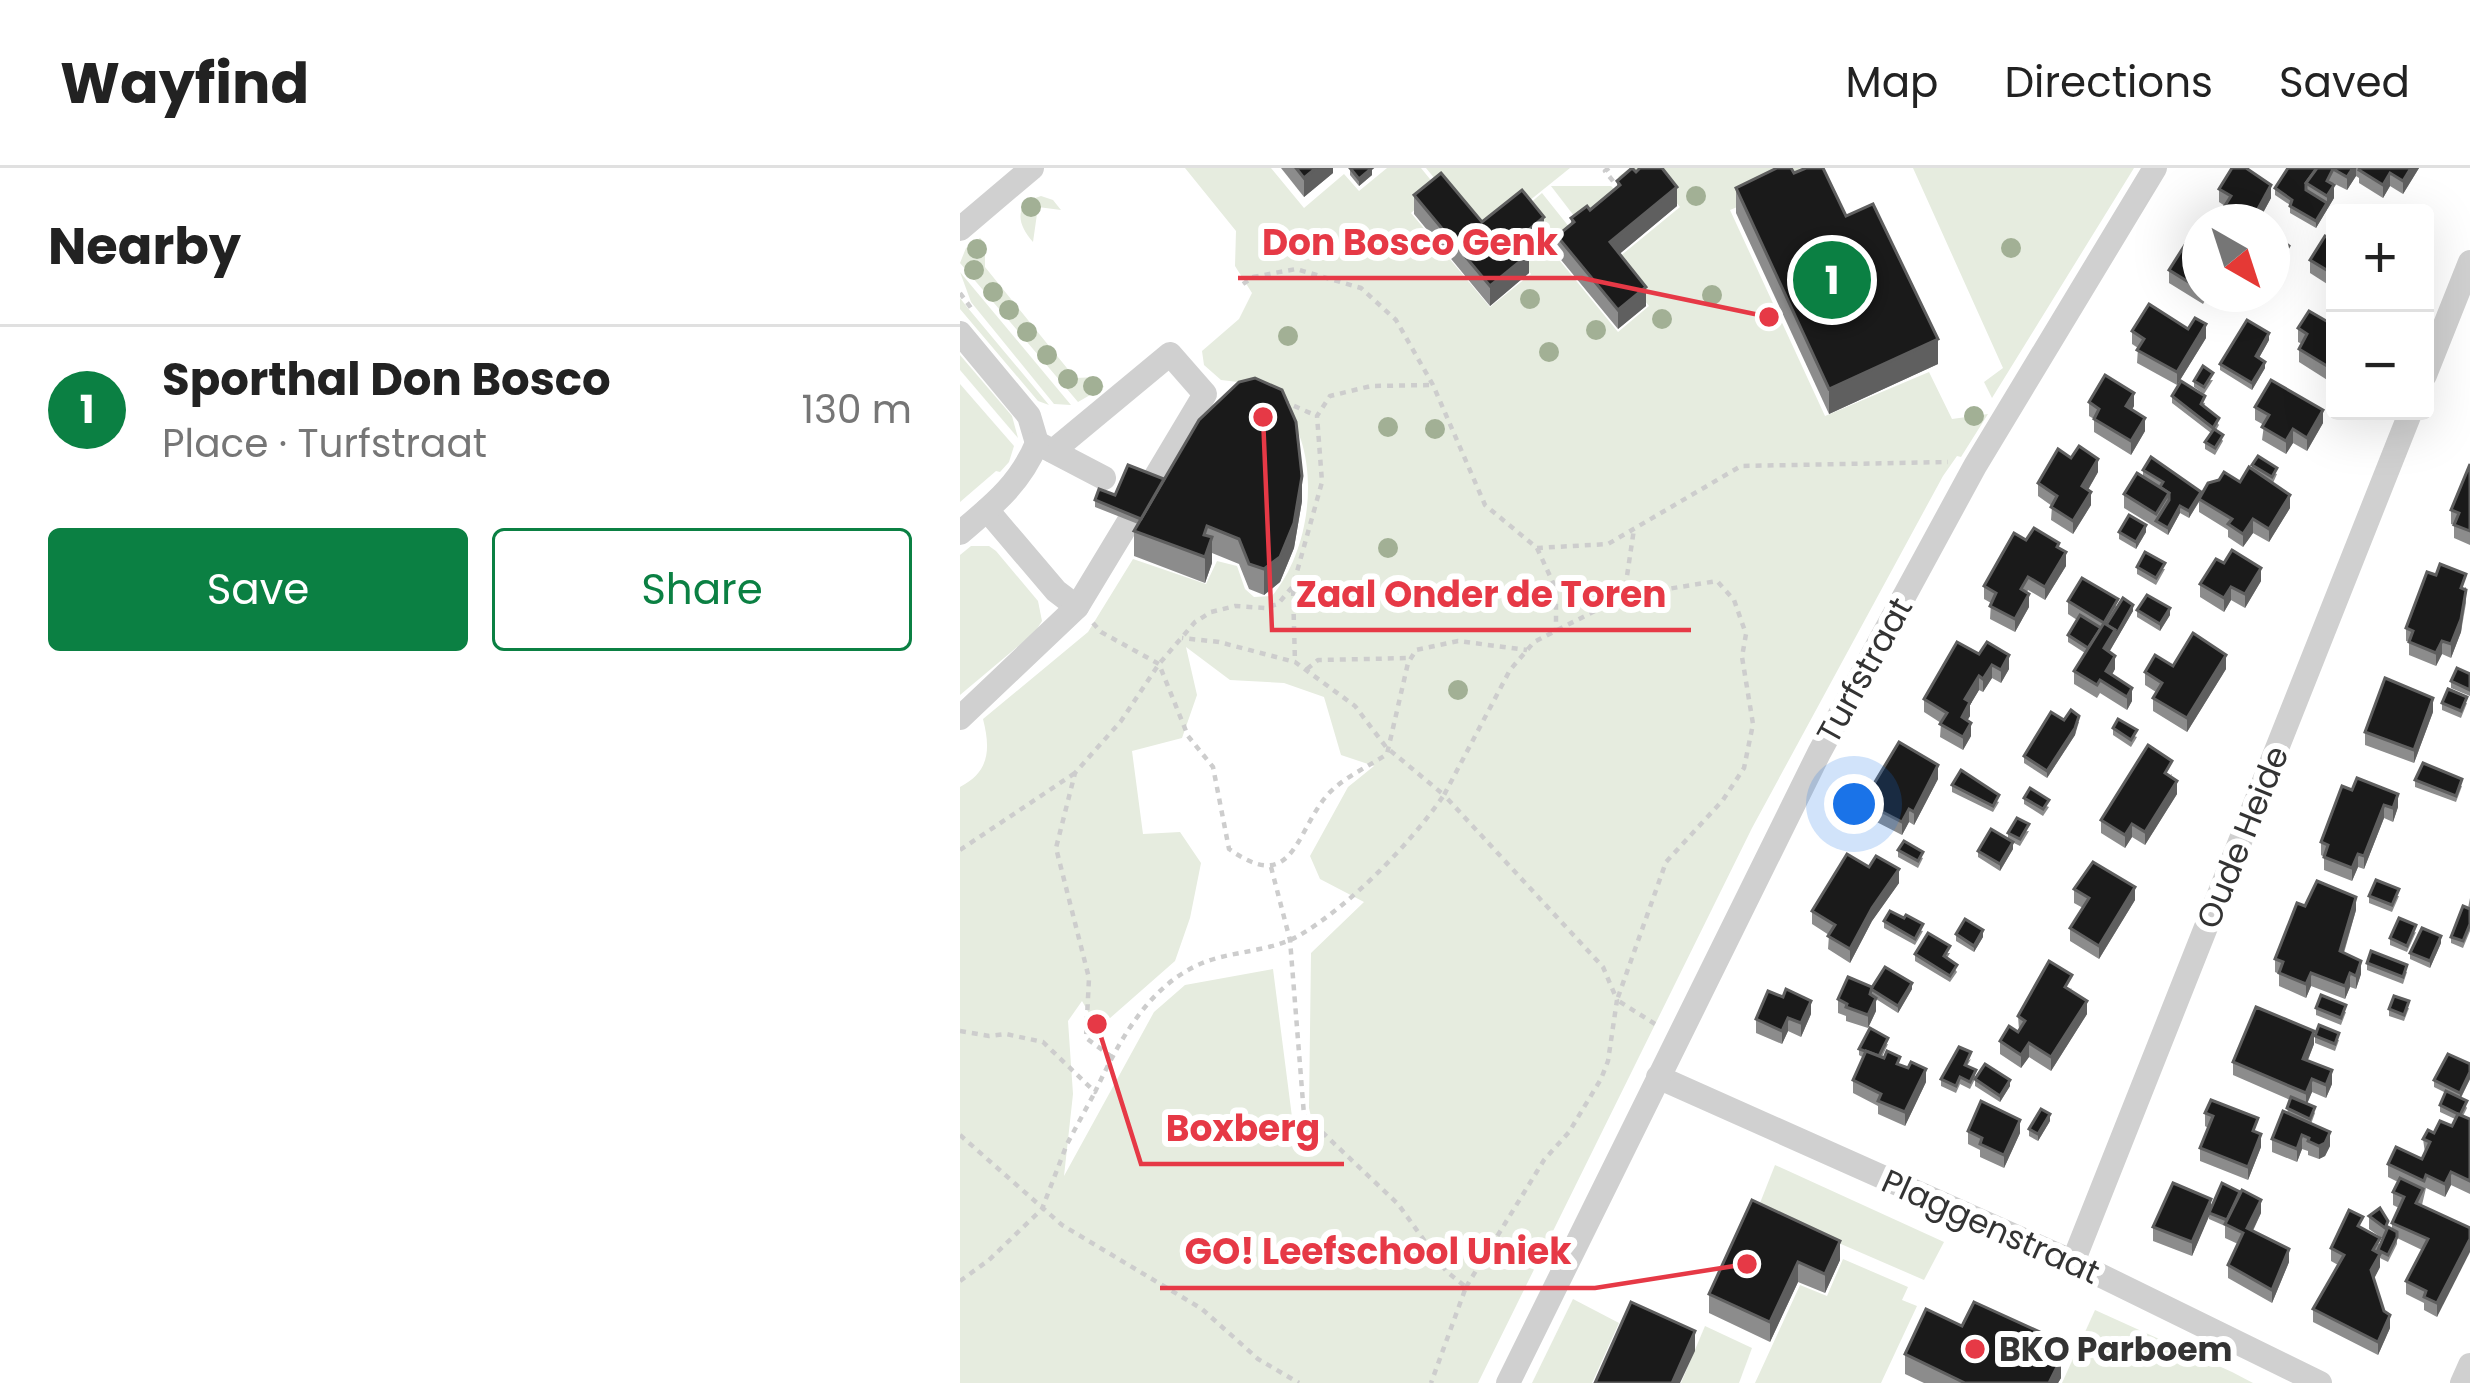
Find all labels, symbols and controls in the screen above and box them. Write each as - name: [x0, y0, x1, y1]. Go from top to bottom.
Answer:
- text: Wayfind: [60, 43, 309, 123]
- text: Map: [1845, 53, 1938, 112]
- text: Directions: [2004, 53, 2213, 112]
- text: Saved: [2279, 53, 2410, 112]
- north arrow: [2182, 204, 2290, 312]
- map controls: [2326, 204, 2434, 420]
- button: +: [2326, 204, 2434, 312]
- callout: Don Bosco Genk: [1238, 206, 1582, 278]
- text: Nearby: [48, 210, 241, 282]
- text: Don Bosco Genk: [1262, 217, 1559, 268]
- pin: 1: [1793, 235, 1871, 325]
- button: −: [2326, 312, 2434, 420]
- text: Sporthal Don Bosco: [162, 348, 611, 411]
- text: 1: [80, 382, 94, 437]
- text: 130 m: [801, 382, 912, 437]
- text: Place · Turfstraat: [162, 416, 487, 471]
- button: Save: [48, 528, 468, 651]
- button: Share: [492, 528, 912, 651]
- callout: Zaal Onder de Toren: [1272, 558, 1691, 630]
- text: Zaal Onder de Toren: [1295, 569, 1667, 620]
- street label: Turfstraat: [1805, 589, 1924, 752]
- street label: Oude Heide: [2185, 739, 2300, 935]
- your location: [1824, 774, 1884, 834]
- callout: Boxberg: [1141, 1092, 1344, 1164]
- text: Boxberg: [1166, 1103, 1320, 1154]
- street label: Plaggenstraat: [1874, 1157, 2107, 1295]
- callout: GO! Leefschool Uniek: [1160, 1216, 1595, 1288]
- text: GO! Leefschool Uniek: [1185, 1226, 1572, 1277]
- place label: BKO Parboem: [1999, 1326, 2233, 1373]
- marker: BKO Parboem: [1962, 1336, 1988, 1362]

